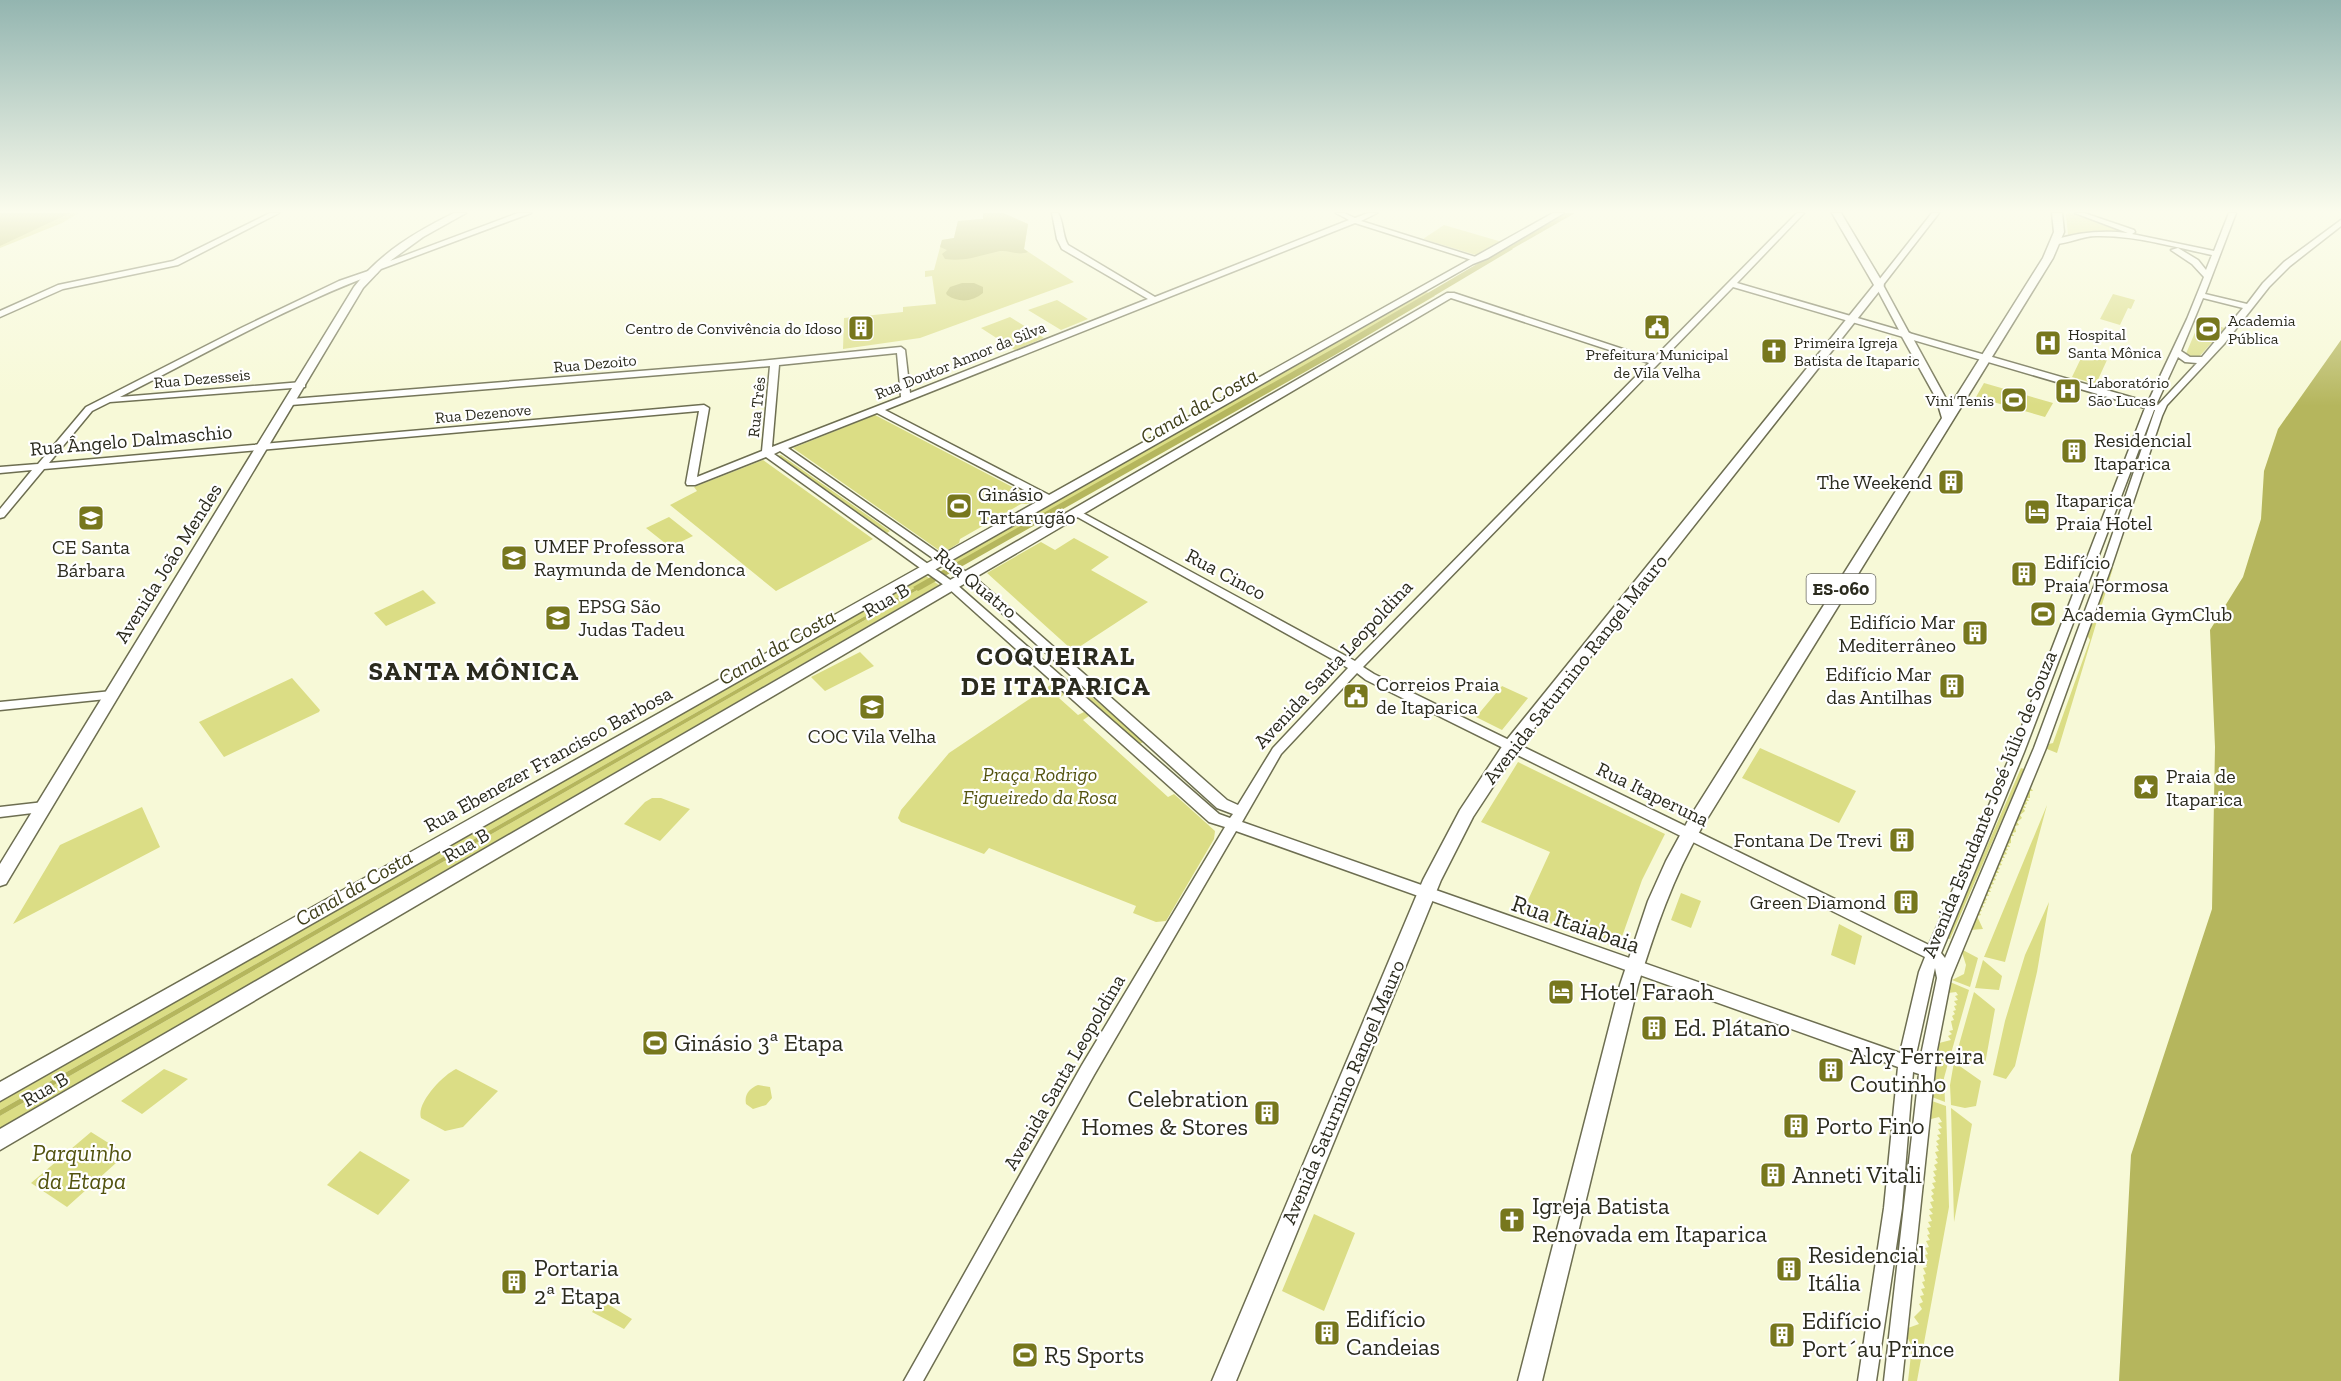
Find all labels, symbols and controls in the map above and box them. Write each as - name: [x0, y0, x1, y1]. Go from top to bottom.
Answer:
- place label: Academia Pública: [2228, 311, 2296, 348]
- public building icon: Prefeitura Municipal de Vila Velha: [1642, 312, 1672, 342]
- building icon: Centro de Convivência do Idoso: [846, 313, 876, 343]
- sports icon: Academia Pública: [2193, 314, 2223, 344]
- street label: Rua Doutor Annor da Silva: [872, 317, 1049, 403]
- place label: Centro de Convivência do Idoso: [625, 319, 842, 338]
- place label: Hospital Santa Mônica: [2068, 325, 2162, 362]
- hospital icon: Hospital Santa Mônica: [2033, 328, 2063, 358]
- place label: Primeira Igreja Batista de Itaparic: [1794, 333, 1920, 370]
- church icon: Primeira Igreja Batista de Itaparic: [1759, 336, 1789, 366]
- place label: Prefeitura Municipal de Vila Velha: [1586, 345, 1728, 382]
- street label: Rua Dezoito: [553, 350, 637, 377]
- water label: Canal da Costa: [1136, 362, 1262, 449]
- street label: Rua Dezesseis: [153, 365, 251, 392]
- place label: Laboratório São Lucas: [2088, 373, 2169, 410]
- street label: Rua Três: [744, 376, 769, 438]
- hospital icon: Laboratório São Lucas: [2053, 376, 2083, 406]
- sports icon: Vini Tenis: [1999, 385, 2029, 415]
- place label: Vini Tenis: [1924, 391, 1994, 410]
- street label: Rua Dezenove: [434, 400, 532, 427]
- street label: Rua Ângelo Dalmaschio: [29, 419, 233, 461]
- place label: Residencial Itaparica: [2094, 428, 2192, 475]
- building icon: Residencial Itaparica: [2059, 436, 2089, 466]
- building icon: The Weekend: [1936, 467, 1966, 497]
- place label: The Weekend: [1817, 470, 1932, 494]
- street label: Avenida João Mendes: [109, 479, 227, 647]
- place label: Ginásio Tartarugão: [978, 482, 1075, 529]
- place label: Itaparica Praia Hotel: [2056, 488, 2152, 535]
- sports icon: Ginásio Tartarugão: [944, 491, 974, 521]
- hotel icon: Itaparica Praia Hotel: [2022, 497, 2052, 527]
- school or university icon: CE Santa Bárbara: [76, 503, 106, 533]
- place label: UMEF Professora Raymunda de Mendonca: [534, 534, 746, 581]
- place label: CE Santa Bárbara: [52, 535, 130, 582]
- street label: Rua Quatro: [930, 542, 1022, 624]
- school or university icon: UMEF Professora Raymunda de Mendonca: [499, 543, 529, 573]
- street label: Rua Cinco: [1182, 543, 1270, 605]
- street label: Avenida Saturnino Rangel Mauro: [1478, 549, 1672, 789]
- place label: Edifício Praia Formosa: [2044, 550, 2169, 597]
- building icon: Edifício Praia Formosa: [2009, 559, 2039, 589]
- street label: Avenida Santa Leopoldina: [1249, 574, 1418, 753]
- road number: ES-060: [1806, 574, 1876, 604]
- street label: Rua B: [858, 577, 914, 623]
- place label: EPSG São Judas Tadeu: [578, 594, 685, 641]
- sports icon: Academia GymClub: [2028, 599, 2058, 629]
- place label: Academia GymClub: [2062, 602, 2232, 626]
- school or university icon: EPSG São Judas Tadeu: [543, 603, 573, 633]
- water label: Canal da Costa: [714, 603, 840, 690]
- place label: Edifício Mar Mediterrâneo: [1838, 610, 1956, 657]
- building icon: Edifício Mar Mediterrâneo: [1960, 618, 1990, 648]
- district label: COQUEIRAL DE ITAPARICA: [961, 640, 1151, 702]
- street label: Avenida Estudante José Júlio de Souza: [1916, 647, 2062, 961]
- district label: SANTA MÔNICA: [368, 655, 580, 687]
- place label: Edifício Mar das Antilhas: [1826, 662, 1932, 709]
- building icon: Edifício Mar das Antilhas: [1937, 671, 1967, 701]
- place label: Correios Praia de Itaparica: [1376, 672, 1500, 719]
- street label: Rua Ebenezer Francisco Barbosa: [420, 681, 676, 837]
- public building icon: Correios Praia de Itaparica: [1341, 681, 1371, 711]
- school or university icon: COC Vila Velha: [857, 692, 887, 722]
- place label: COC Vila Velha: [808, 724, 937, 748]
- street label: Rua Itaperuna: [1593, 756, 1713, 832]
- park label: Praça Rodrigo Figueiredo da Rosa: [963, 762, 1117, 809]
- place label: Praia de Itaparica: [2166, 764, 2243, 811]
- place icon: Praia de Itaparica: [2131, 772, 2161, 802]
- street label: Rua B: [438, 822, 494, 868]
- building icon: Fontana De Trevi: [1887, 825, 1917, 855]
- place label: Fontana De Trevi: [1734, 828, 1882, 852]
- water label: Canal da Costa: [291, 844, 417, 931]
- building icon: Green Diamond: [1891, 887, 1921, 917]
- street label: Rua Itaiabaia: [1508, 888, 1645, 959]
- place label: Green Diamond: [1750, 890, 1886, 914]
- street label: Avenida Saturnino Rangel Mauro: [1276, 956, 1410, 1228]
- street label: Avenida Santa Leopoldina: [998, 970, 1130, 1174]
- hotel icon: Hotel Faraoh: [1546, 977, 1576, 1007]
- place label: Hotel Faraoh: [1580, 977, 1715, 1006]
- building icon: Ed. Plátano: [1639, 1013, 1669, 1043]
- place label: Ed. Plátano: [1674, 1013, 1790, 1042]
- sports icon: Ginásio 3ª Etapa: [640, 1028, 670, 1058]
- place label: Ginásio 3ª Etapa: [674, 1028, 844, 1057]
- place label: Alcy Ferreira Coutinho: [1850, 1041, 1985, 1098]
- building icon: Alcy Ferreira Coutinho: [1816, 1055, 1846, 1085]
- street label: Rua B: [17, 1066, 73, 1112]
- place label: Celebration Homes & Stores: [1081, 1084, 1248, 1141]
- building icon: Celebration Homes & Stores: [1252, 1098, 1282, 1128]
- building icon: Porto Fino: [1781, 1111, 1811, 1141]
- place label: Porto Fino: [1816, 1111, 1924, 1140]
- park label: Parquinho da Etapa: [32, 1138, 132, 1195]
- building icon: Anneti Vitali: [1758, 1160, 1788, 1190]
- place label: Anneti Vitali: [1792, 1160, 1922, 1189]
- place label: Igreja Batista Renovada em Itaparica: [1532, 1191, 1767, 1248]
- church icon: Igreja Batista Renovada em Itaparica: [1497, 1205, 1527, 1235]
- place label: Residencial Itália: [1808, 1240, 1925, 1297]
- place label: Portaria 2ª Etapa: [534, 1253, 621, 1310]
- building icon: Residencial Itália: [1774, 1254, 1804, 1284]
- building icon: Portaria 2ª Etapa: [499, 1267, 529, 1297]
- place label: Edifício Candeias: [1346, 1304, 1440, 1361]
- place label: Edifício Port´au Prince: [1802, 1306, 1954, 1363]
- building icon: Edifício Candeias: [1312, 1318, 1342, 1348]
- building icon: Edifício Port´au Prince: [1767, 1320, 1797, 1350]
- sports icon: R5 Sports: [1010, 1340, 1040, 1370]
- place label: R5 Sports: [1044, 1340, 1144, 1369]

